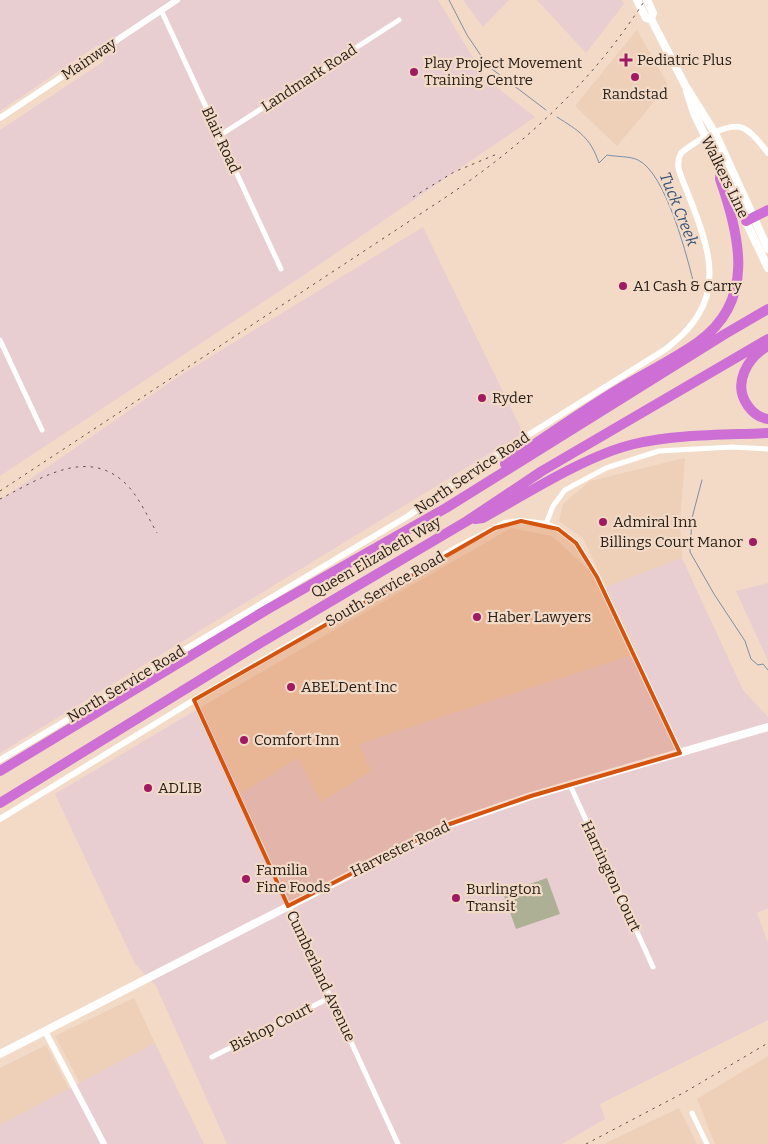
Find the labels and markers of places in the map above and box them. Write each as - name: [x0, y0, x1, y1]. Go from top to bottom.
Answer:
- place label: Pediatric Plus: [637, 51, 732, 69]
- marker: Pediatric Plus: [619, 53, 633, 67]
- place label: Play Project Movement Training Centre: [424, 54, 583, 89]
- marker: Play Project Movement Training Centre: [408, 66, 420, 78]
- marker: Randstad: [629, 71, 641, 83]
- place label: Randstad: [602, 85, 668, 103]
- place label: A1 Cash & Carry: [633, 277, 742, 295]
- marker: A1 Cash & Carry: [617, 280, 629, 292]
- place label: Ryder: [492, 389, 533, 407]
- marker: Ryder: [476, 392, 488, 404]
- place label: Admiral Inn: [613, 513, 697, 531]
- marker: Admiral Inn: [597, 516, 609, 528]
- place label: Billings Court Manor: [600, 533, 743, 551]
- marker: Billings Court Manor: [747, 536, 759, 548]
- place label: Haber Lawyers: [487, 608, 591, 626]
- marker: Haber Lawyers: [471, 611, 483, 623]
- place label: ABELDent Inc: [301, 678, 398, 696]
- marker: ABELDent Inc: [285, 681, 297, 693]
- place label: Comfort Inn: [254, 731, 340, 749]
- marker: Comfort Inn: [238, 734, 250, 746]
- place label: ADLIB: [158, 779, 202, 797]
- marker: ADLIB: [142, 782, 154, 794]
- place label: Familia Fine Foods: [256, 861, 330, 896]
- marker: Familia Fine Foods: [240, 873, 252, 885]
- place label: Burlington Transit: [466, 880, 542, 915]
- marker: Burlington Transit: [450, 892, 462, 904]

